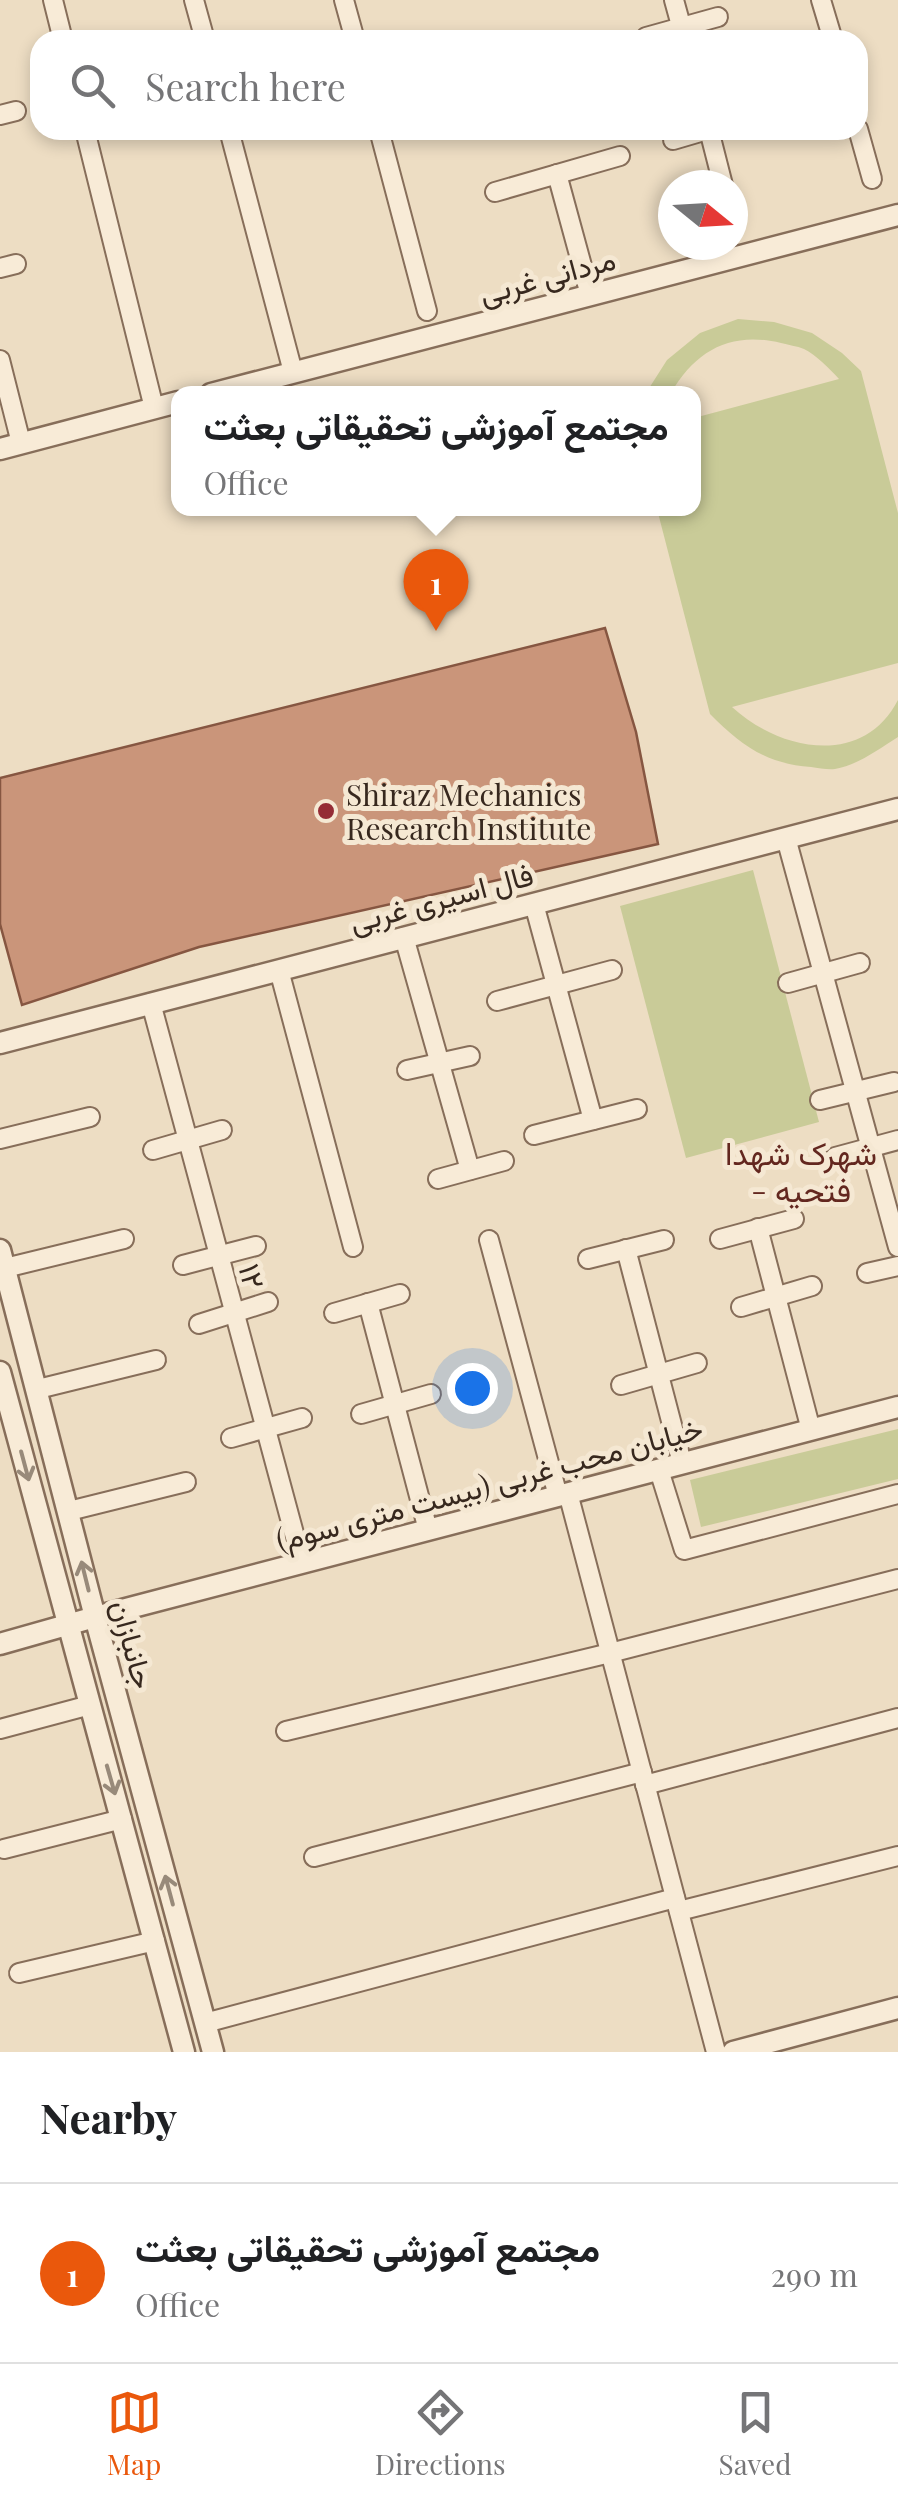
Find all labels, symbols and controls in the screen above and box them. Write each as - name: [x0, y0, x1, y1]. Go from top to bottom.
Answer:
- search box: [30, 30, 868, 140]
- icon: search: [65, 58, 120, 113]
- text: Search here: [145, 60, 346, 111]
- north arrow: [658, 170, 748, 260]
- street label: مردانی غربی: [474, 238, 620, 312]
- popup: [171, 386, 701, 516]
- text: مجتمع آموزشی تحقیقاتی بعثت: [203, 399, 669, 450]
- text: Office: [203, 460, 289, 503]
- pin: 1: [404, 548, 468, 631]
- place label: Shiraz Mechanics Research Institute: [346, 774, 591, 848]
- marker: Shiraz Mechanics Research Institute: [315, 800, 337, 822]
- street label: فال اسیری غربی: [345, 853, 537, 941]
- district label: شهرک شهدا - فتحیه: [725, 1130, 877, 1210]
- street label: ۱۲: [231, 1259, 275, 1293]
- your location: [447, 1363, 498, 1414]
- street label: خیابان محب غربی (بیست متری سوم): [271, 1407, 707, 1560]
- one-way arrow: [17, 1450, 36, 1482]
- one-way arrow: [75, 1561, 93, 1593]
- street label: جانبازان: [103, 1595, 165, 1693]
- one-way arrow: [102, 1764, 121, 1795]
- one-way arrow: [158, 1875, 177, 1907]
- text: Nearby: [40, 2089, 177, 2145]
- text: مجتمع آموزشی تحقیقاتی بعثت: [135, 2221, 600, 2272]
- text: 1: [66, 2252, 79, 2295]
- text: 290 m: [771, 2252, 858, 2295]
- text: Office: [135, 2282, 220, 2325]
- tab: Map: [107, 2385, 162, 2482]
- tab: Directions: [375, 2385, 505, 2482]
- tab: Saved: [719, 2385, 791, 2482]

